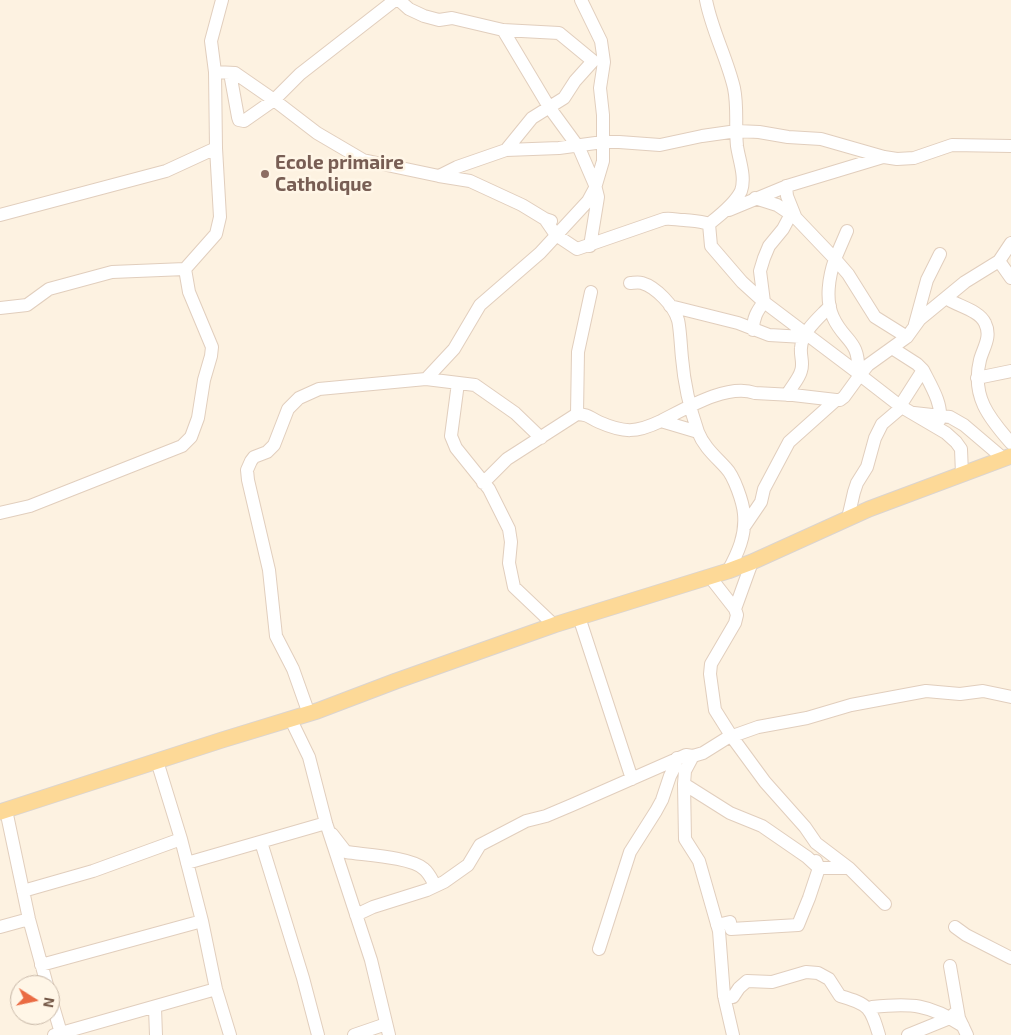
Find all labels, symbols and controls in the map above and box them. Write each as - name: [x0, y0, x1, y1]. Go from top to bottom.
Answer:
- place label: Ecole primaire Catholique: [275, 152, 404, 196]
- marker: Ecole primaire Catholique: [259, 168, 271, 180]
- north arrow: [10, 975, 60, 1025]
- text: N: [40, 996, 59, 1009]

